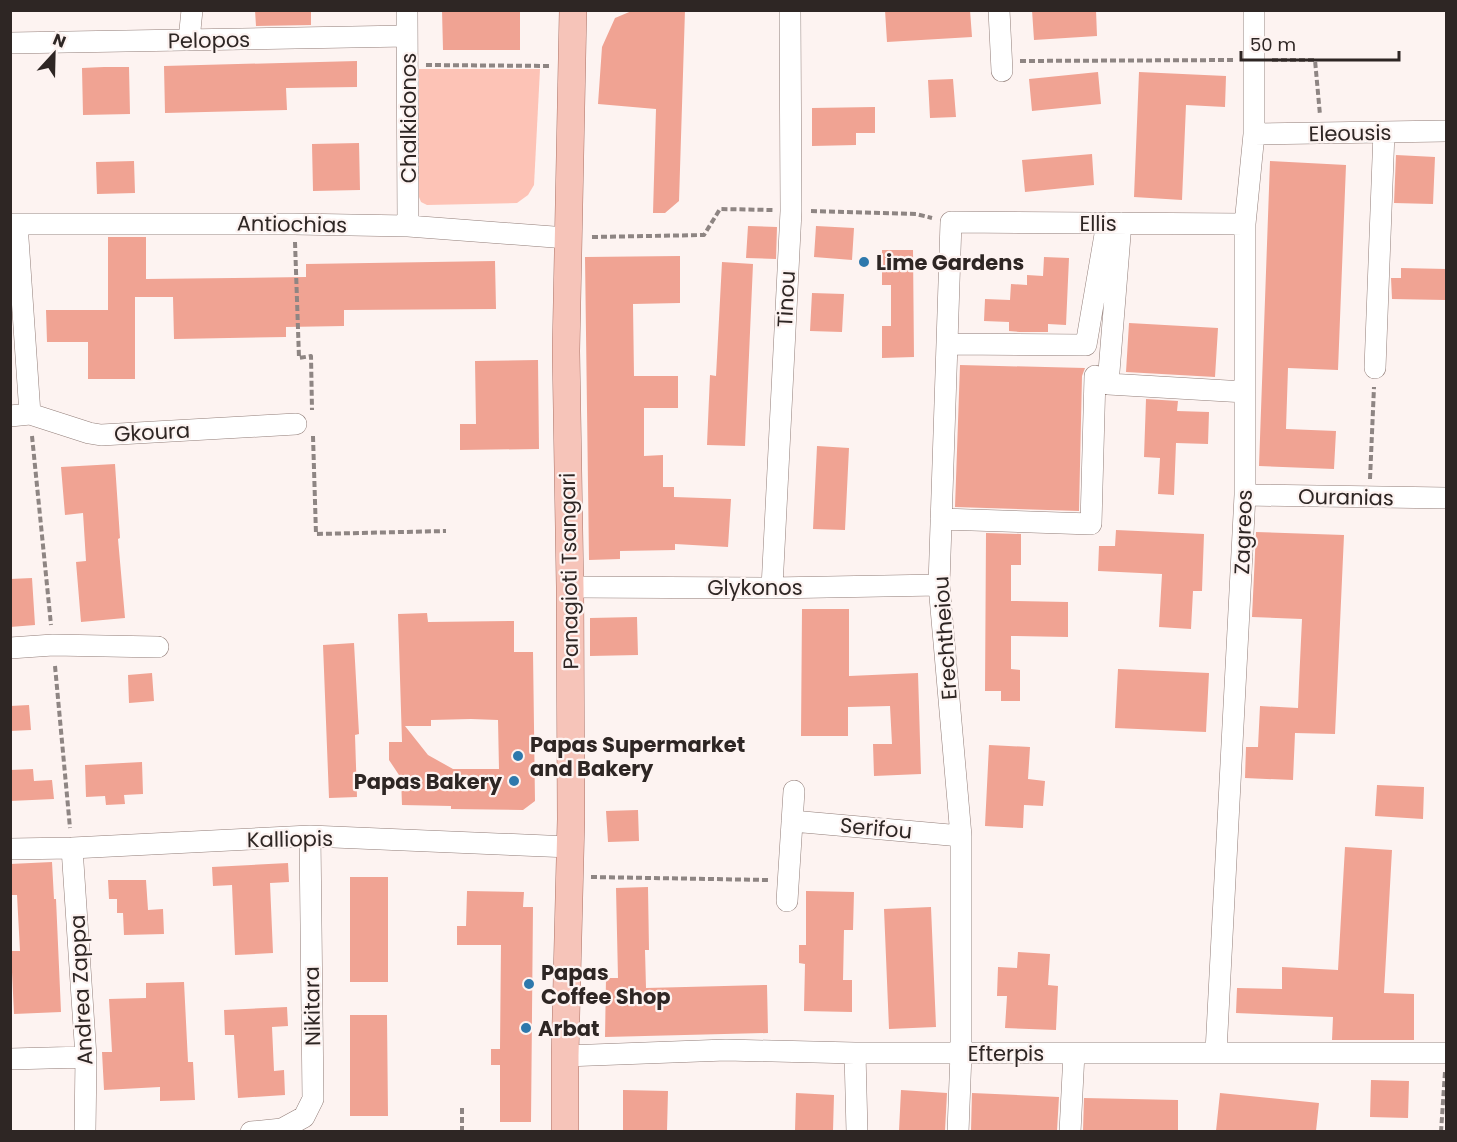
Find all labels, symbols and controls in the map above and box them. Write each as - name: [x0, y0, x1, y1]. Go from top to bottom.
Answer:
- north arrow: [24, 24, 84, 84]
- scale bar: [1241, 24, 1398, 62]
- street label: Pelopos: [168, 25, 250, 55]
- text: N: [50, 28, 69, 53]
- text: 50 m: [1250, 32, 1296, 57]
- street label: Chalkidonos: [394, 53, 423, 183]
- street label: Eleousis: [1308, 118, 1392, 148]
- street label: Antiochias: [237, 209, 347, 239]
- street label: Ellis: [1079, 209, 1117, 238]
- place label: Lime Gardens: [876, 248, 1024, 277]
- marker: Lime Gardens: [857, 255, 871, 269]
- street label: Tinou: [770, 270, 802, 328]
- street label: Gkoura: [113, 416, 191, 448]
- street label: Panagioti Tsangari: [553, 472, 585, 670]
- street label: Ouranias: [1298, 482, 1394, 512]
- street label: Zagreos: [1227, 489, 1259, 575]
- street label: Glykonos: [707, 573, 803, 602]
- street label: Erechtheiou: [926, 575, 964, 701]
- place label: Papas Supermarket and Bakery: [530, 730, 745, 783]
- marker: Papas Supermarket and Bakery: [511, 749, 525, 763]
- place label: Papas Bakery: [354, 767, 503, 796]
- marker: Papas Bakery: [507, 774, 521, 788]
- street label: Serifou: [839, 810, 913, 846]
- street label: Kalliopis: [247, 824, 333, 854]
- street label: Andrea Zappa: [63, 914, 99, 1066]
- place label: Papas Coffee Shop: [541, 958, 671, 1011]
- street label: Nikitara: [297, 966, 327, 1046]
- marker: Papas Coffee Shop: [522, 977, 536, 991]
- place label: Arbat: [538, 1014, 600, 1043]
- marker: Arbat: [519, 1021, 533, 1035]
- street label: Efterpis: [968, 1039, 1044, 1068]

